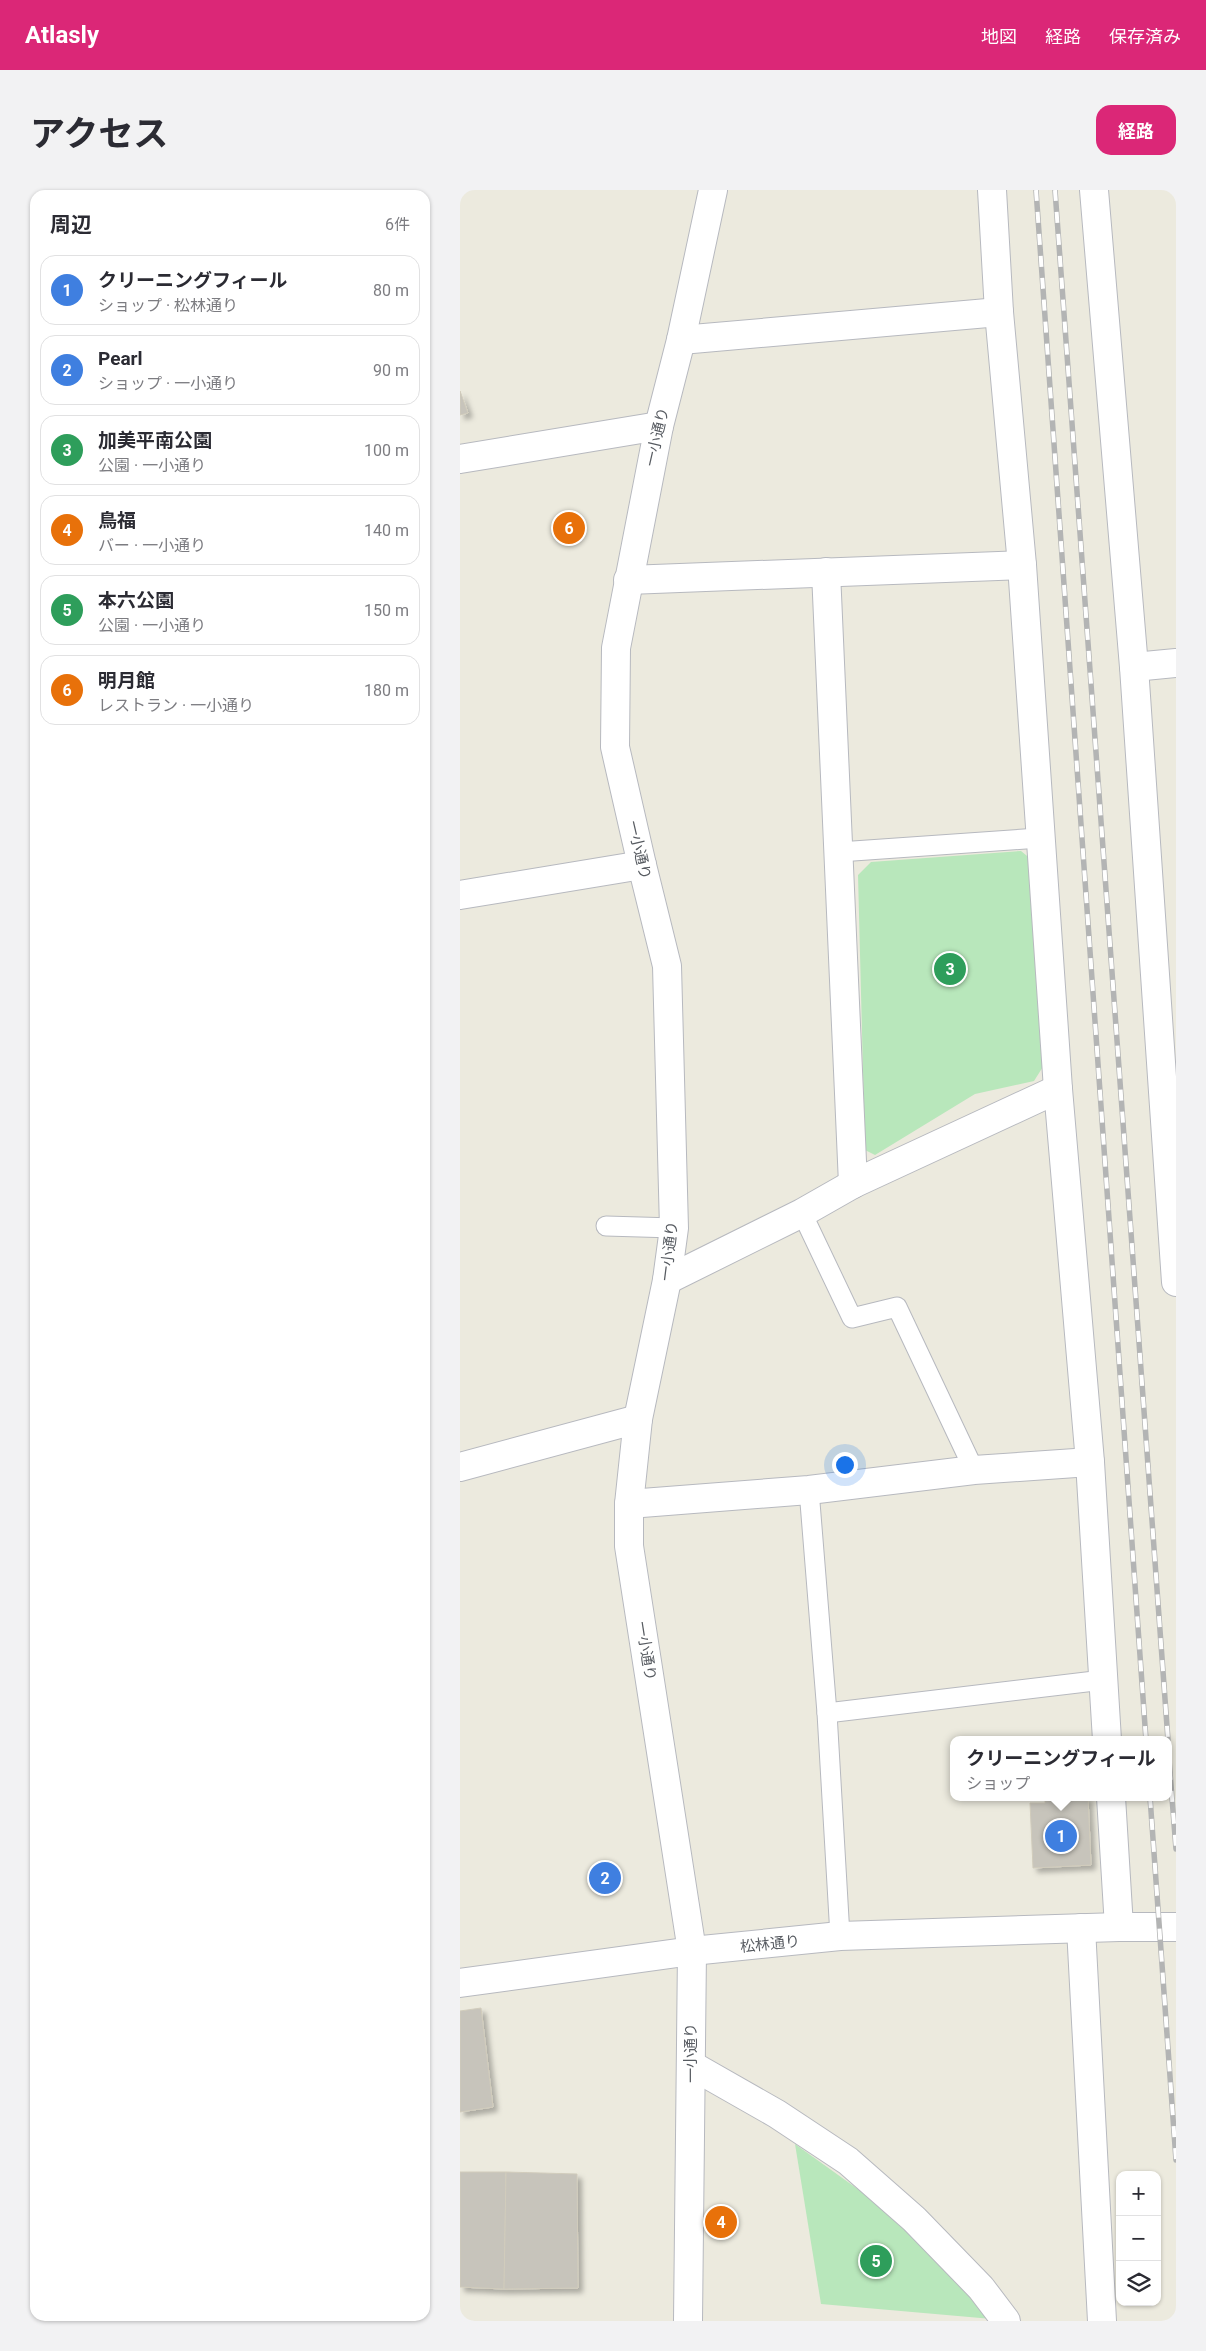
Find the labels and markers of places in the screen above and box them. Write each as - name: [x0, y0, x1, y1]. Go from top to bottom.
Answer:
- pin: 6: [553, 509, 585, 547]
- pin: 3: [934, 950, 966, 988]
- pin: 1: [1045, 1817, 1077, 1855]
- pin: 2: [589, 1859, 621, 1897]
- pin: 4: [705, 2203, 737, 2241]
- pin: 5: [860, 2242, 892, 2280]

